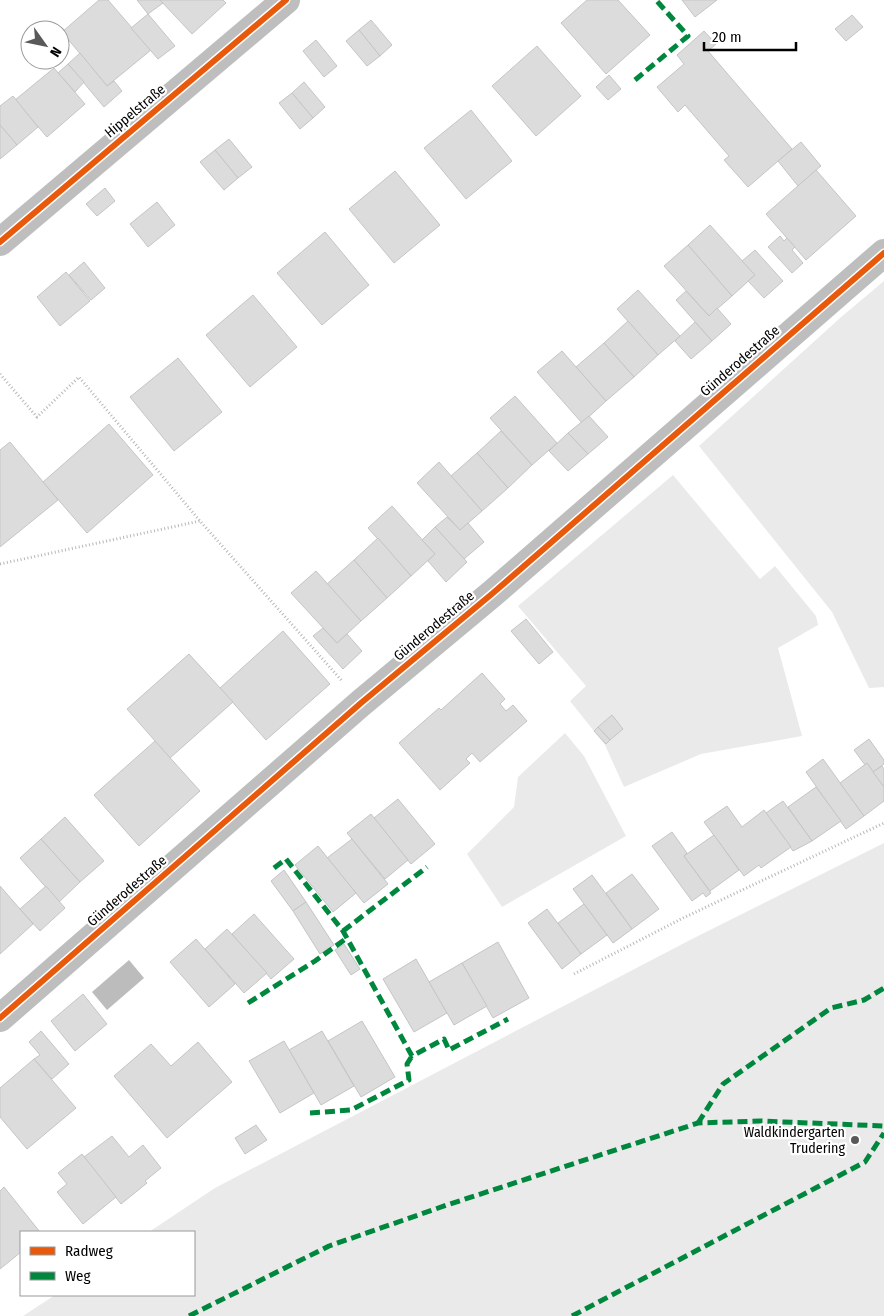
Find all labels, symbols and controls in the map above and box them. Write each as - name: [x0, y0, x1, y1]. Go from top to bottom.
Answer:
- north arrow: [20, 20, 70, 70]
- scale bar: [704, 20, 796, 52]
- text: 20 m: [712, 28, 742, 46]
- text: N: [46, 44, 65, 60]
- street label: Hippelstraße: [101, 81, 169, 141]
- street label: Günderodestraße: [697, 322, 783, 400]
- street label: Günderodestraße: [390, 587, 478, 665]
- street label: Günderodestraße: [84, 852, 170, 930]
- place label: Waldkindergarten Trudering: [744, 1124, 845, 1157]
- marker: Waldkindergarten Trudering: [849, 1134, 861, 1146]
- legend: [20, 1231, 195, 1296]
- text: Radweg: [65, 1242, 113, 1260]
- text: Weg: [65, 1267, 91, 1285]

